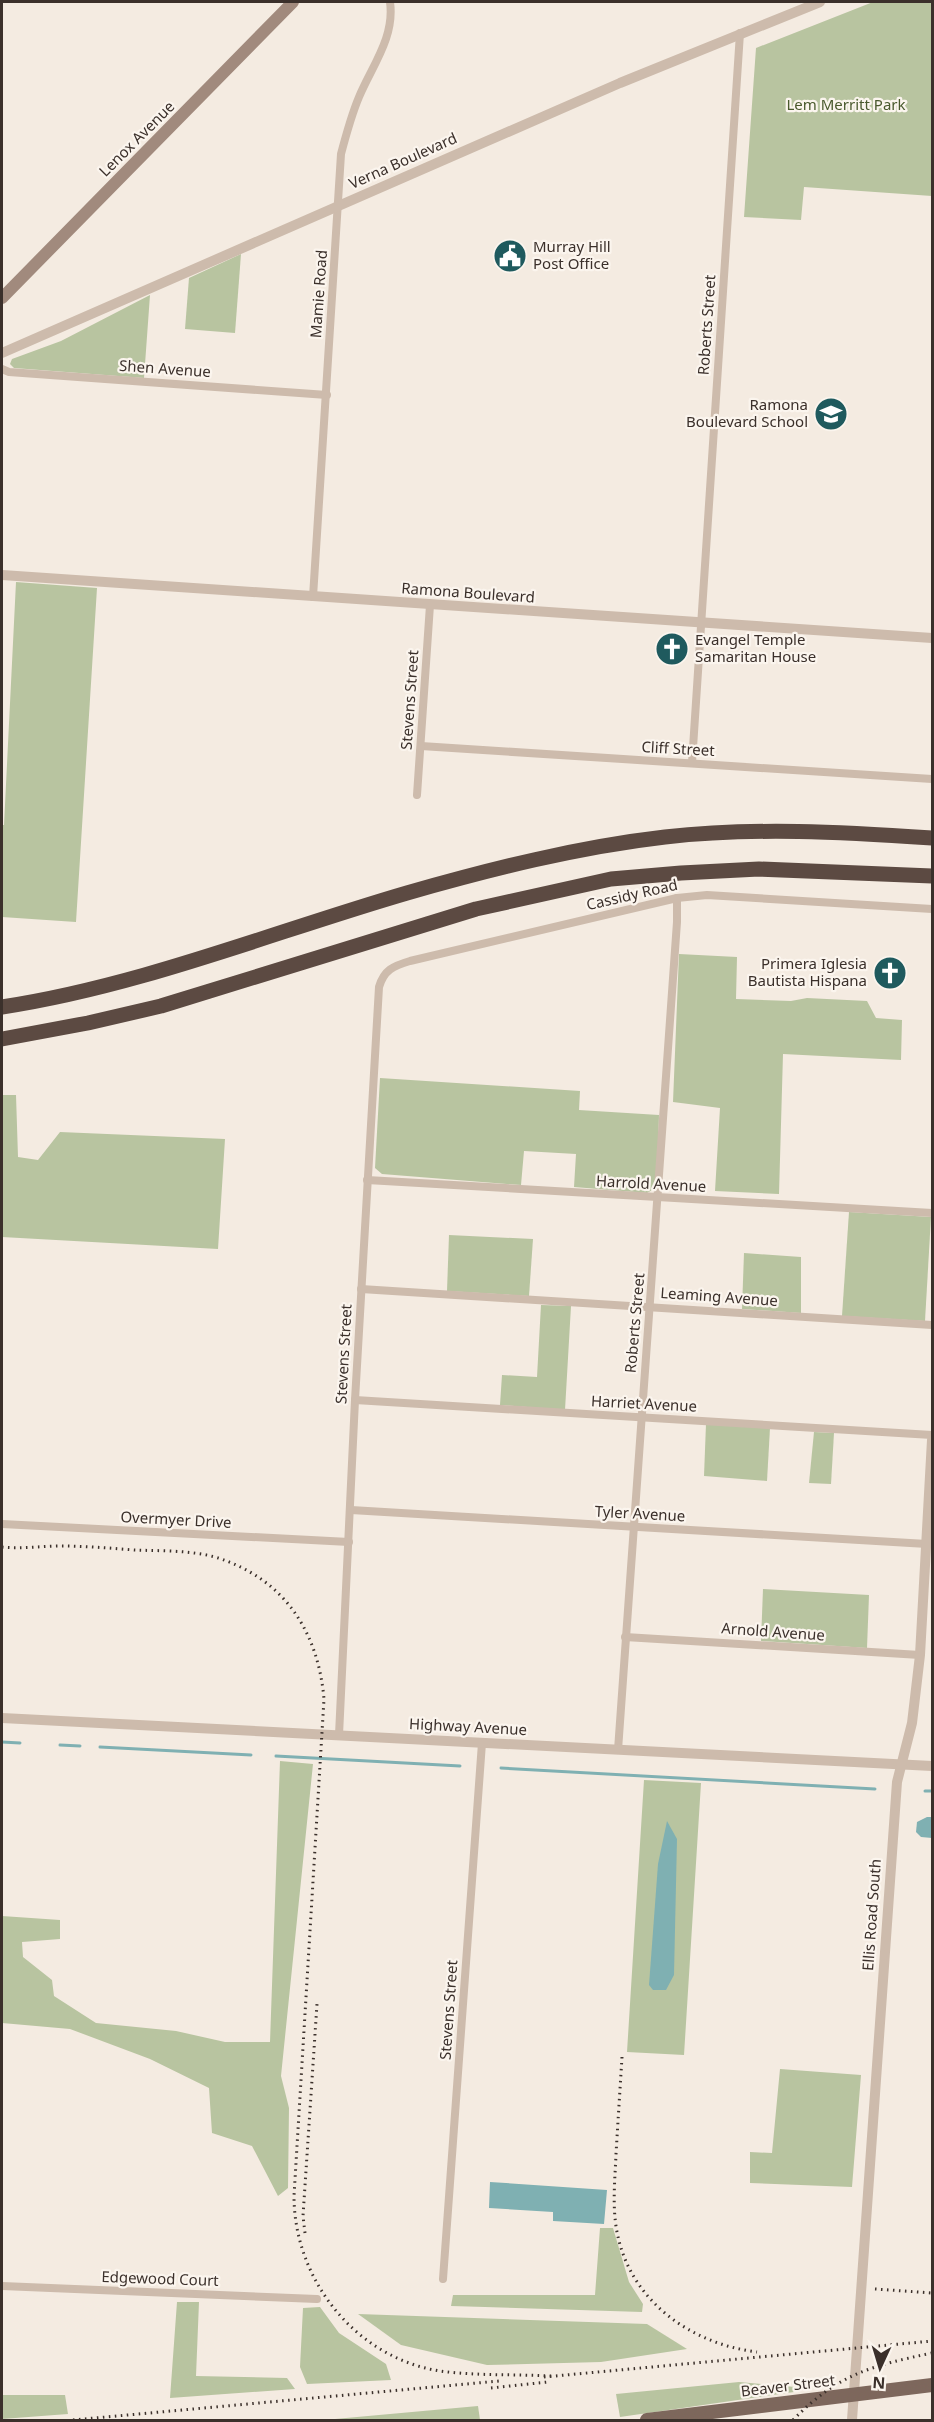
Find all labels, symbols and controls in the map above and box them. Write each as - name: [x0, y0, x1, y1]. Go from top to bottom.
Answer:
- park label: Lem Merritt Park: [787, 94, 906, 114]
- street label: Lenox Avenue: [94, 96, 178, 180]
- street label: Verna Boulevard: [345, 127, 460, 193]
- place label: Murray Hill Post Office: [533, 236, 611, 273]
- public building icon: Murray Hill Post Office: [492, 238, 528, 274]
- street label: Mamie Road: [305, 249, 331, 339]
- street label: Roberts Street: [693, 273, 720, 376]
- street label: Shen Avenue: [119, 355, 212, 381]
- place label: Ramona Boulevard School: [686, 394, 808, 431]
- school or university icon: Ramona Boulevard School: [813, 396, 849, 432]
- street label: Ramona Boulevard: [401, 577, 535, 607]
- place label: Evangel Temple Samaritan House: [695, 629, 816, 666]
- church icon: Evangel Temple Samaritan House: [654, 631, 690, 667]
- street label: Stevens Street: [396, 649, 423, 751]
- street label: Cliff Street: [641, 736, 716, 760]
- street label: Cassidy Road: [584, 874, 679, 914]
- place label: Primera Iglesia Bautista Hispana: [748, 953, 867, 990]
- church icon: Primera Iglesia Bautista Hispana: [872, 955, 908, 991]
- street label: Harrold Avenue: [595, 1170, 707, 1196]
- street label: Roberts Street: [620, 1271, 648, 1374]
- street label: Leaming Avenue: [660, 1282, 778, 1310]
- street label: Stevens Street: [330, 1303, 356, 1404]
- street label: Harriet Avenue: [590, 1390, 698, 1416]
- street label: Tyler Avenue: [594, 1501, 686, 1525]
- street label: Overmyer Drive: [120, 1506, 232, 1532]
- street label: Arnold Avenue: [721, 1617, 826, 1645]
- street label: Highway Avenue: [409, 1713, 527, 1739]
- street label: Ellis Road South: [857, 1858, 885, 1972]
- street label: Stevens Street: [435, 1959, 462, 2061]
- street label: Edgewood Court: [101, 2266, 220, 2290]
- north arrow: [850, 2338, 910, 2398]
- street label: Beaver Street: [740, 2369, 837, 2401]
- text: N: [872, 2372, 886, 2394]

